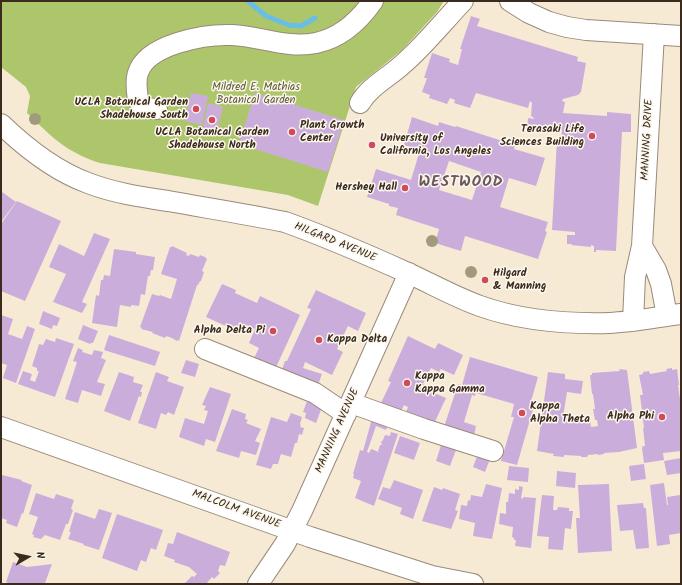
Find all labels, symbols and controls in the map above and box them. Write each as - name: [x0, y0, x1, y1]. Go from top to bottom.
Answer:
- park label: Mildred E. Mathias Botanical Garden: [212, 81, 300, 107]
- place label: UCLA Botanical Garden Shadehouse South: [74, 96, 188, 122]
- street label: MANNING DRIVE: [639, 99, 657, 181]
- marker: UCLA Botanical Garden Shadehouse South: [191, 104, 201, 114]
- marker: UCLA Botanical Garden Shadehouse North: [207, 115, 217, 125]
- place label: Plant Growth Center: [300, 119, 364, 145]
- place label: Terasaki Life Sciences Building: [500, 123, 584, 149]
- place label: UCLA Botanical Garden Shadehouse North: [155, 126, 269, 152]
- marker: Plant Growth Center: [287, 127, 297, 137]
- marker: Terasaki Life Sciences Building: [587, 131, 597, 141]
- place label: University of California, Los Angeles: [380, 132, 491, 158]
- marker: University of California, Los Angeles: [367, 140, 377, 150]
- district label: WESTWOOD: [419, 174, 503, 192]
- place label: Hershey Hall: [335, 181, 397, 195]
- marker: Hershey Hall: [400, 183, 410, 193]
- street label: HILGARD AVENUE: [292, 220, 378, 266]
- place label: Hilgard & Manning: [493, 267, 546, 293]
- marker: Hilgard & Manning: [480, 275, 490, 285]
- place label: Alpha Delta Pi: [194, 324, 265, 338]
- marker: Alpha Delta Pi: [268, 326, 278, 336]
- place label: Kappa Delta: [327, 333, 387, 347]
- marker: Kappa Delta: [314, 335, 324, 345]
- place label: Kappa Kappa Gamma: [415, 370, 485, 396]
- marker: Kappa Kappa Gamma: [402, 378, 412, 388]
- street label: MANNING AVENUE: [313, 386, 363, 476]
- place label: Kappa Alpha Theta: [530, 400, 590, 426]
- marker: Kappa Alpha Theta: [517, 408, 527, 418]
- place label: Alpha Phi: [607, 410, 654, 424]
- marker: Alpha Phi: [657, 412, 667, 422]
- street label: MALCOLM AVENUE: [190, 488, 282, 532]
- north arrow: [8, 537, 48, 577]
- text: N: [30, 550, 49, 560]

